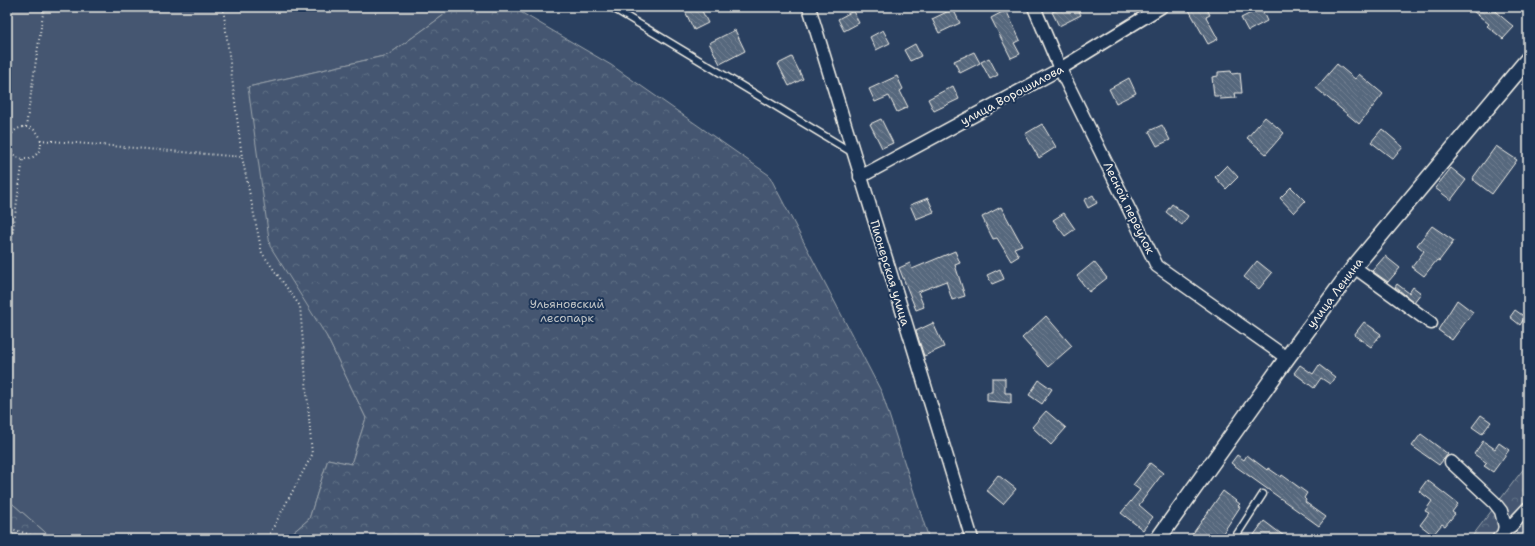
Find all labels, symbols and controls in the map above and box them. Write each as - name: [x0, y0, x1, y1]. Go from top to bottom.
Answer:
- street label: улица Ворошилова: [958, 61, 1067, 129]
- street label: Лесной переулок: [1100, 159, 1159, 257]
- street label: Пионерская улица: [866, 218, 914, 328]
- street label: улица Ленина: [1303, 254, 1367, 331]
- park label: Ульяновский лесопарк: [530, 296, 604, 326]

